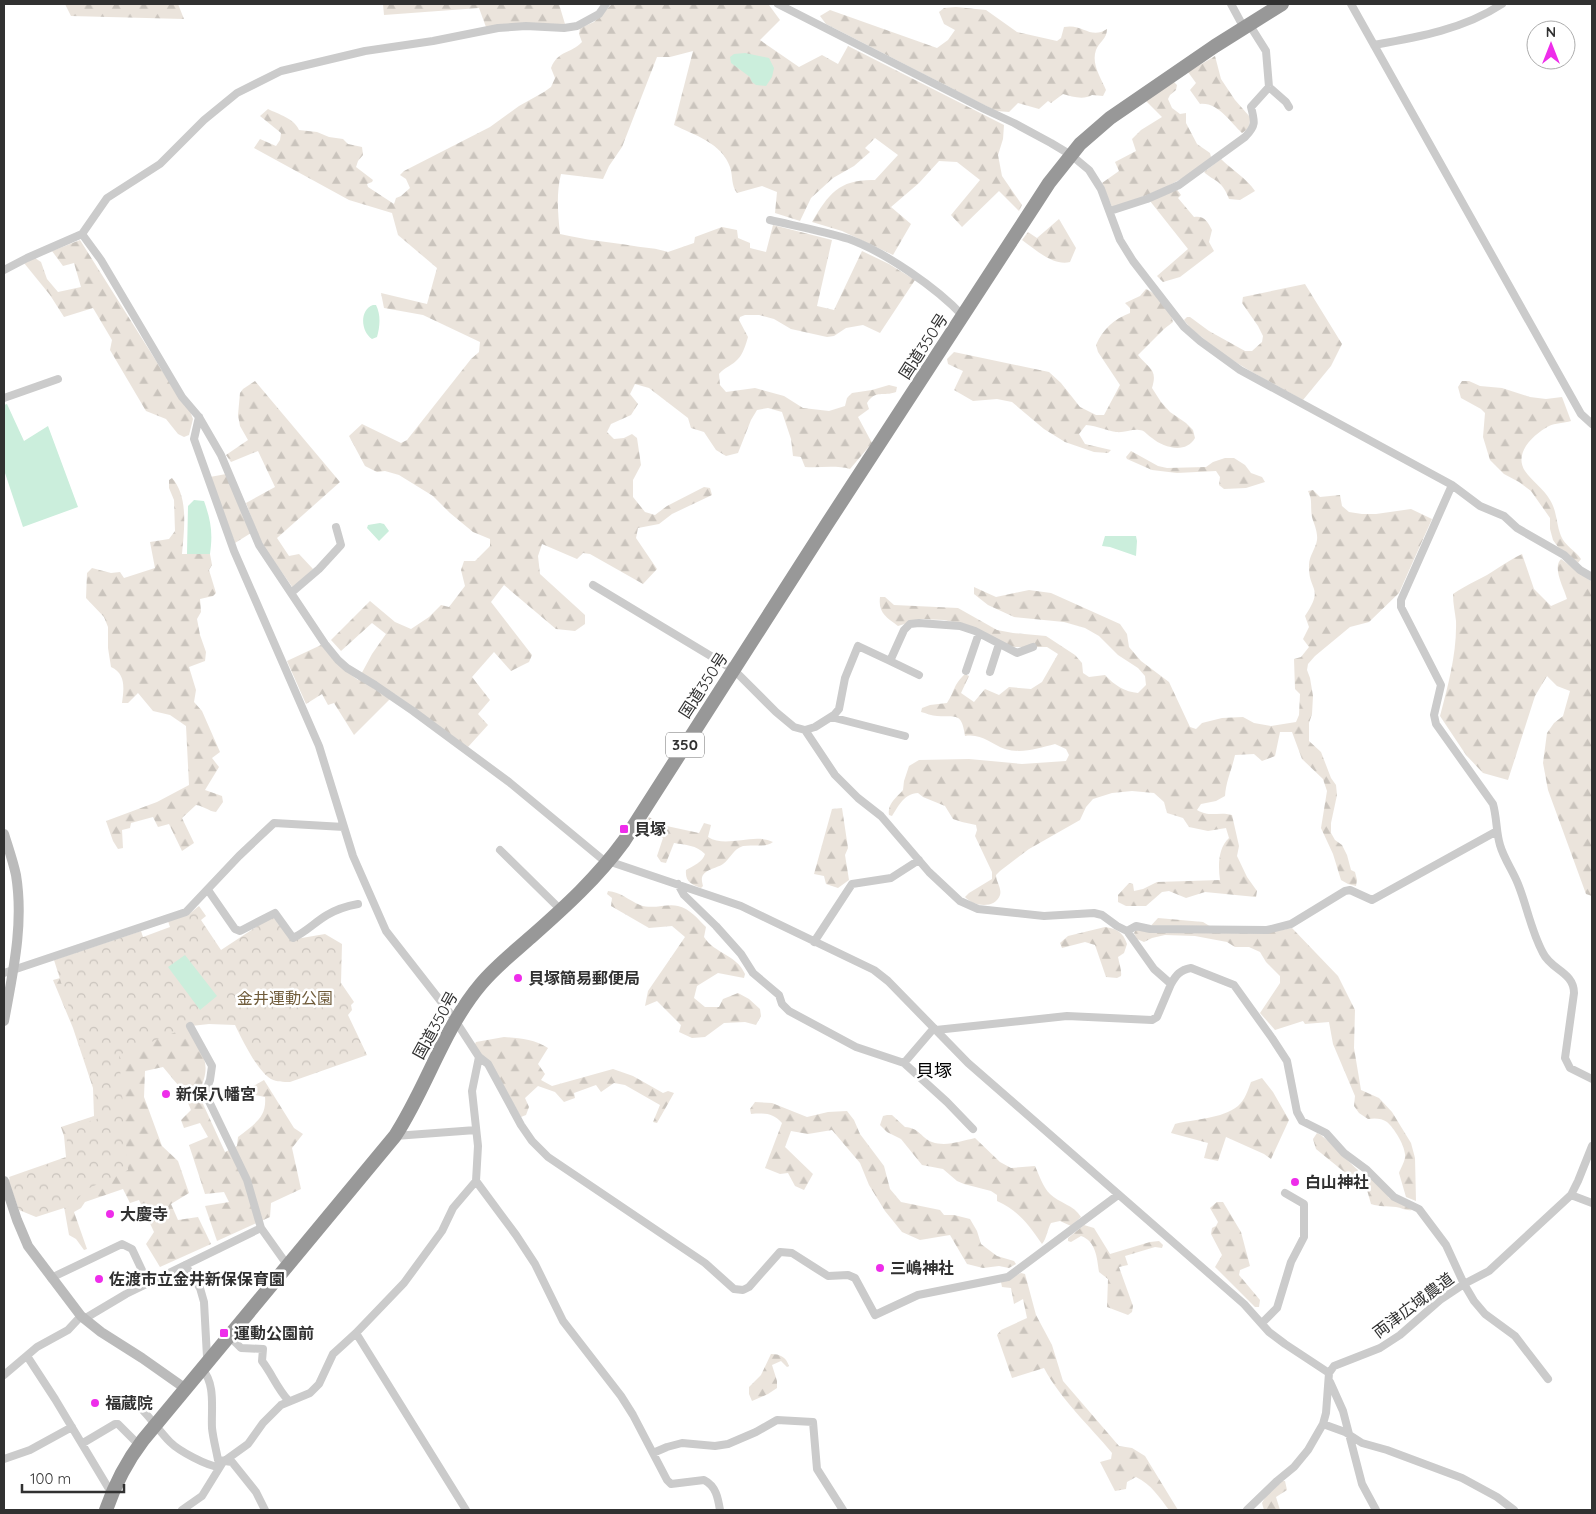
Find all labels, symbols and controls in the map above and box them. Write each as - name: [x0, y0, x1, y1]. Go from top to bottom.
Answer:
- north arrow: [1526, 20, 1576, 70]
- text: N: [1546, 23, 1556, 41]
- street label: 国道350号: [894, 309, 952, 383]
- street label: 国道350号: [674, 648, 732, 722]
- road number: 350: [666, 732, 704, 758]
- place label: 貝塚: [634, 819, 666, 839]
- marker: 貝塚: [618, 823, 630, 835]
- place label: 貝塚簡易郵便局: [528, 968, 640, 988]
- marker: 貝塚簡易郵便局: [512, 972, 524, 984]
- park label: 金井運動公園: [237, 988, 333, 1008]
- street label: 国道350号: [408, 988, 462, 1062]
- district label: 貝塚: [916, 1059, 952, 1082]
- place label: 新保八幡宮: [176, 1084, 256, 1104]
- marker: 新保八幡宮: [160, 1088, 172, 1100]
- place label: 白山神社: [1305, 1172, 1369, 1192]
- marker: 白山神社: [1289, 1176, 1301, 1188]
- place label: 大慶寺: [120, 1204, 168, 1224]
- marker: 大慶寺: [104, 1208, 116, 1220]
- place label: 三嶋神社: [890, 1258, 954, 1278]
- marker: 三嶋神社: [874, 1262, 886, 1274]
- street label: 両津広域農道: [1369, 1268, 1457, 1342]
- place label: 佐渡市立金井新保保育園: [108, 1269, 285, 1289]
- marker: 佐渡市立金井新保保育園: [93, 1273, 105, 1285]
- place label: 運動公園前: [234, 1323, 314, 1343]
- marker: 運動公園前: [218, 1327, 230, 1339]
- place label: 福蔵院: [105, 1393, 153, 1413]
- marker: 福蔵院: [89, 1397, 101, 1409]
- scale bar: [22, 1462, 125, 1494]
- text: 100 m: [30, 1469, 71, 1488]

